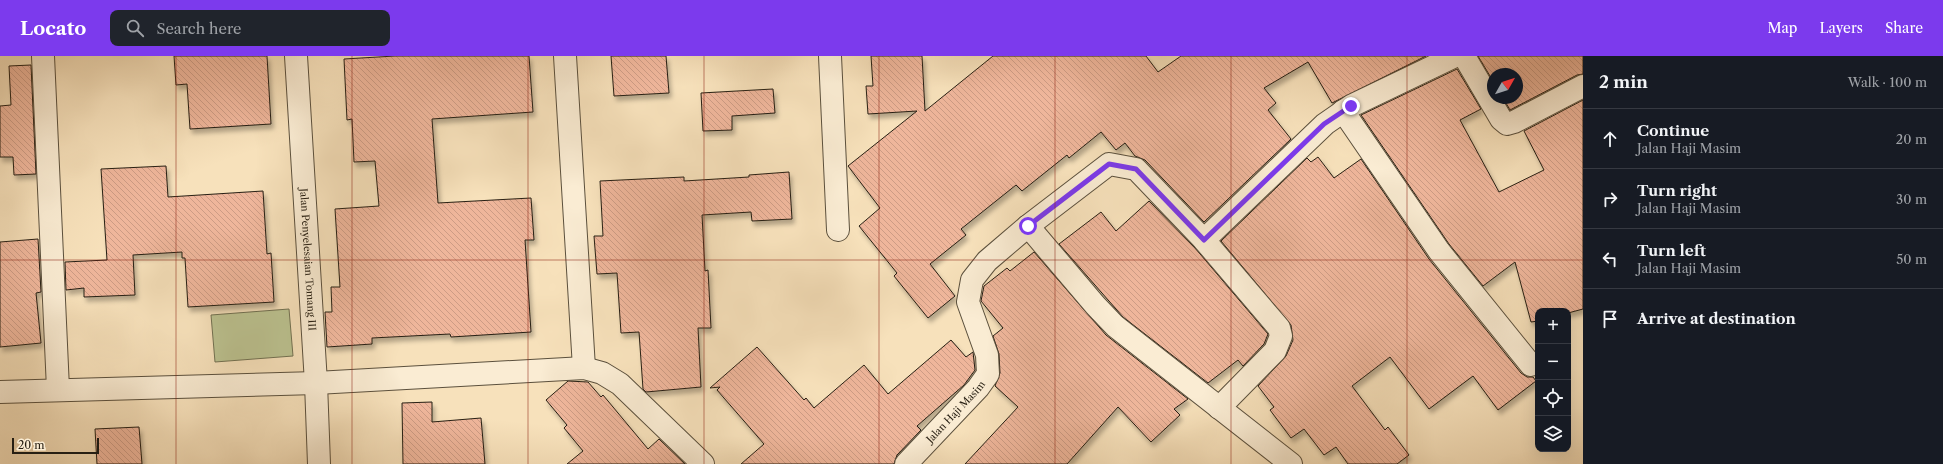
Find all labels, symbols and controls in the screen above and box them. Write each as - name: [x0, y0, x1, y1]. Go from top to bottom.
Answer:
- search box: [110, 10, 390, 46]
- text: Locato: [20, 17, 86, 40]
- icon: search: [124, 17, 146, 39]
- text: Search here: [156, 19, 241, 38]
- text: Map: [1767, 19, 1797, 37]
- text: Layers: [1819, 19, 1863, 37]
- text: Share: [1885, 19, 1923, 37]
- north arrow: [1487, 68, 1523, 104]
- text: 2 min: [1599, 72, 1648, 92]
- text: Walk · 100 m: [1848, 74, 1927, 90]
- route end: [1342, 97, 1360, 115]
- text: Continue: [1637, 121, 1709, 140]
- icon: ahead: [1599, 128, 1621, 150]
- text: 20 m: [1896, 131, 1927, 147]
- text: Jalan Haji Masim: [1637, 140, 1741, 156]
- text: Turn right: [1637, 181, 1717, 200]
- street label: Jalan Penyelesaian Tomang III: [297, 186, 319, 332]
- icon: right: [1599, 188, 1621, 210]
- text: 30 m: [1896, 191, 1927, 207]
- text: Jalan Haji Masim: [1637, 200, 1741, 216]
- route start: [1019, 217, 1037, 235]
- text: Turn left: [1637, 241, 1706, 260]
- icon: left: [1599, 248, 1621, 270]
- text: 50 m: [1896, 251, 1927, 267]
- text: Jalan Haji Masim: [1637, 260, 1741, 276]
- map controls: [1535, 308, 1571, 452]
- button: +: [1535, 308, 1571, 344]
- icon: arrive: [1599, 308, 1621, 330]
- text: Arrive at destination: [1637, 309, 1796, 328]
- button: −: [1535, 344, 1571, 380]
- street label: Jalan Haji Masim: [922, 378, 988, 447]
- button: locate: [1535, 380, 1571, 416]
- button: layers: [1535, 416, 1571, 452]
- scale bar: [12, 436, 99, 455]
- text: 20 m: [18, 438, 44, 452]

